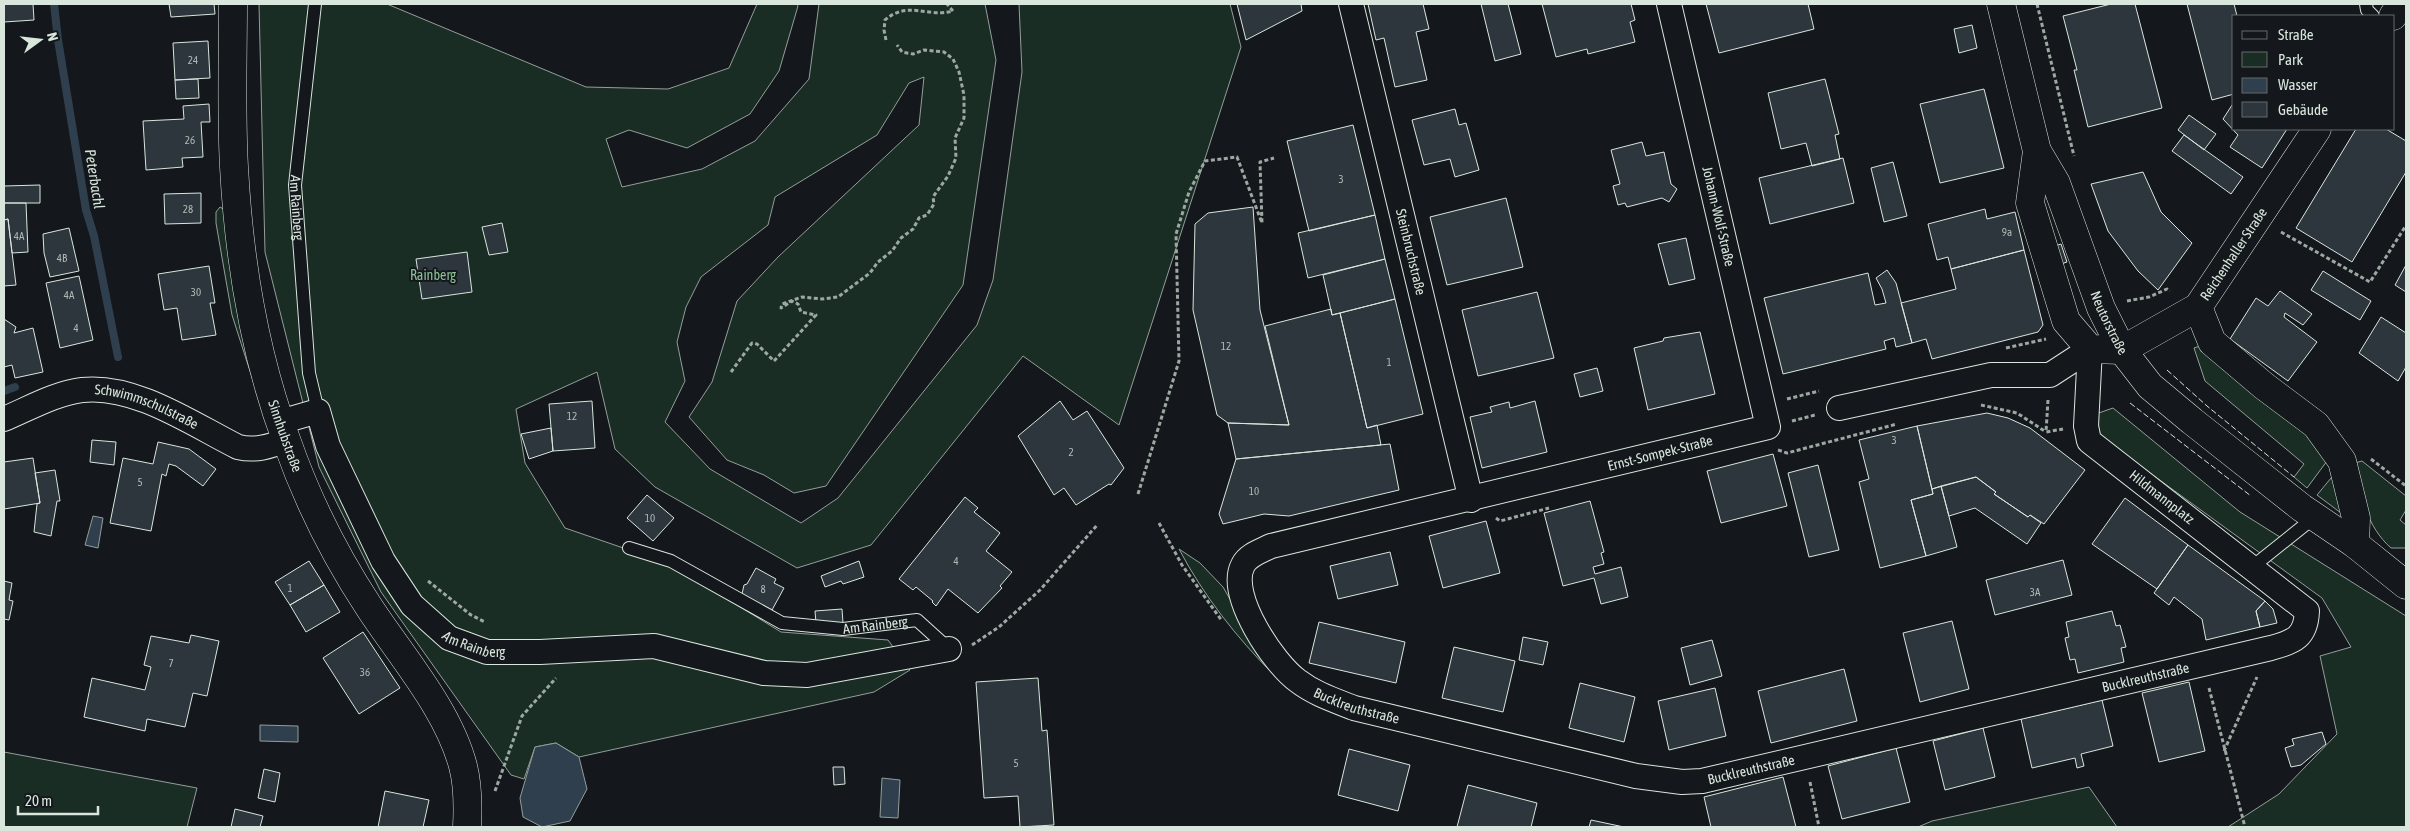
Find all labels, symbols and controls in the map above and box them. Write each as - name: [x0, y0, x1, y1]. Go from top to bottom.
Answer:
- north arrow: [15, 15, 65, 65]
- legend: [2232, 15, 2395, 130]
- text: Straße: [2278, 26, 2314, 43]
- text: N: [44, 31, 61, 43]
- text: Park: [2278, 51, 2303, 68]
- house number: 24: [188, 54, 198, 66]
- text: Wasser: [2278, 76, 2318, 93]
- text: Gebäude: [2278, 101, 2328, 118]
- house number: 26: [185, 134, 195, 146]
- water label: Peterbachl: [82, 148, 108, 210]
- street label: Johann-Wolf-Straße: [1699, 165, 1738, 268]
- house number: 3: [1338, 173, 1344, 185]
- street label: Am Rainberg: [287, 174, 307, 241]
- house number: 28: [183, 203, 193, 215]
- street label: Reichenhaller Straße: [2197, 205, 2270, 303]
- street label: Steinbruchstraße: [1393, 207, 1429, 297]
- house number: 9a: [2002, 226, 2012, 238]
- house number: 4A: [14, 230, 25, 242]
- house number: 4B: [57, 252, 68, 264]
- park label: Rainberg: [410, 267, 456, 283]
- house number: 30: [191, 286, 201, 298]
- house number: 4A: [64, 289, 75, 301]
- street label: Neutorstraße: [2088, 289, 2131, 358]
- house number: 4: [73, 322, 79, 334]
- house number: 12: [1221, 340, 1231, 352]
- house number: 1: [1386, 356, 1392, 368]
- street label: Schwimmschulstraße: [94, 381, 201, 432]
- street label: Sinnhubstraße: [265, 398, 306, 474]
- house number: 12: [567, 410, 577, 422]
- street label: Ernst-Sompek-Straße: [1606, 432, 1714, 474]
- house number: 3: [1891, 434, 1897, 446]
- house number: 2: [1068, 446, 1074, 458]
- street label: Hildmannplatz: [2126, 467, 2198, 527]
- house number: 5: [137, 476, 143, 488]
- house number: 10: [1249, 485, 1259, 497]
- house number: 10: [645, 512, 655, 524]
- house number: 4: [953, 555, 959, 567]
- house number: 1: [287, 582, 293, 594]
- house number: 8: [760, 583, 766, 595]
- house number: 3A: [2030, 586, 2041, 598]
- street label: Am Rainberg: [842, 613, 909, 637]
- street label: Am Rainberg: [439, 628, 505, 660]
- house number: 7: [168, 657, 174, 669]
- street label: Bucklreuthstraße: [2100, 659, 2191, 695]
- house number: 36: [360, 666, 370, 678]
- street label: Bucklreuthstraße: [1311, 684, 1401, 727]
- street label: Bucklreuthstraße: [1706, 752, 1796, 787]
- house number: 5: [1013, 757, 1019, 769]
- scale bar: [18, 784, 98, 816]
- text: 20 m: [25, 792, 52, 809]

